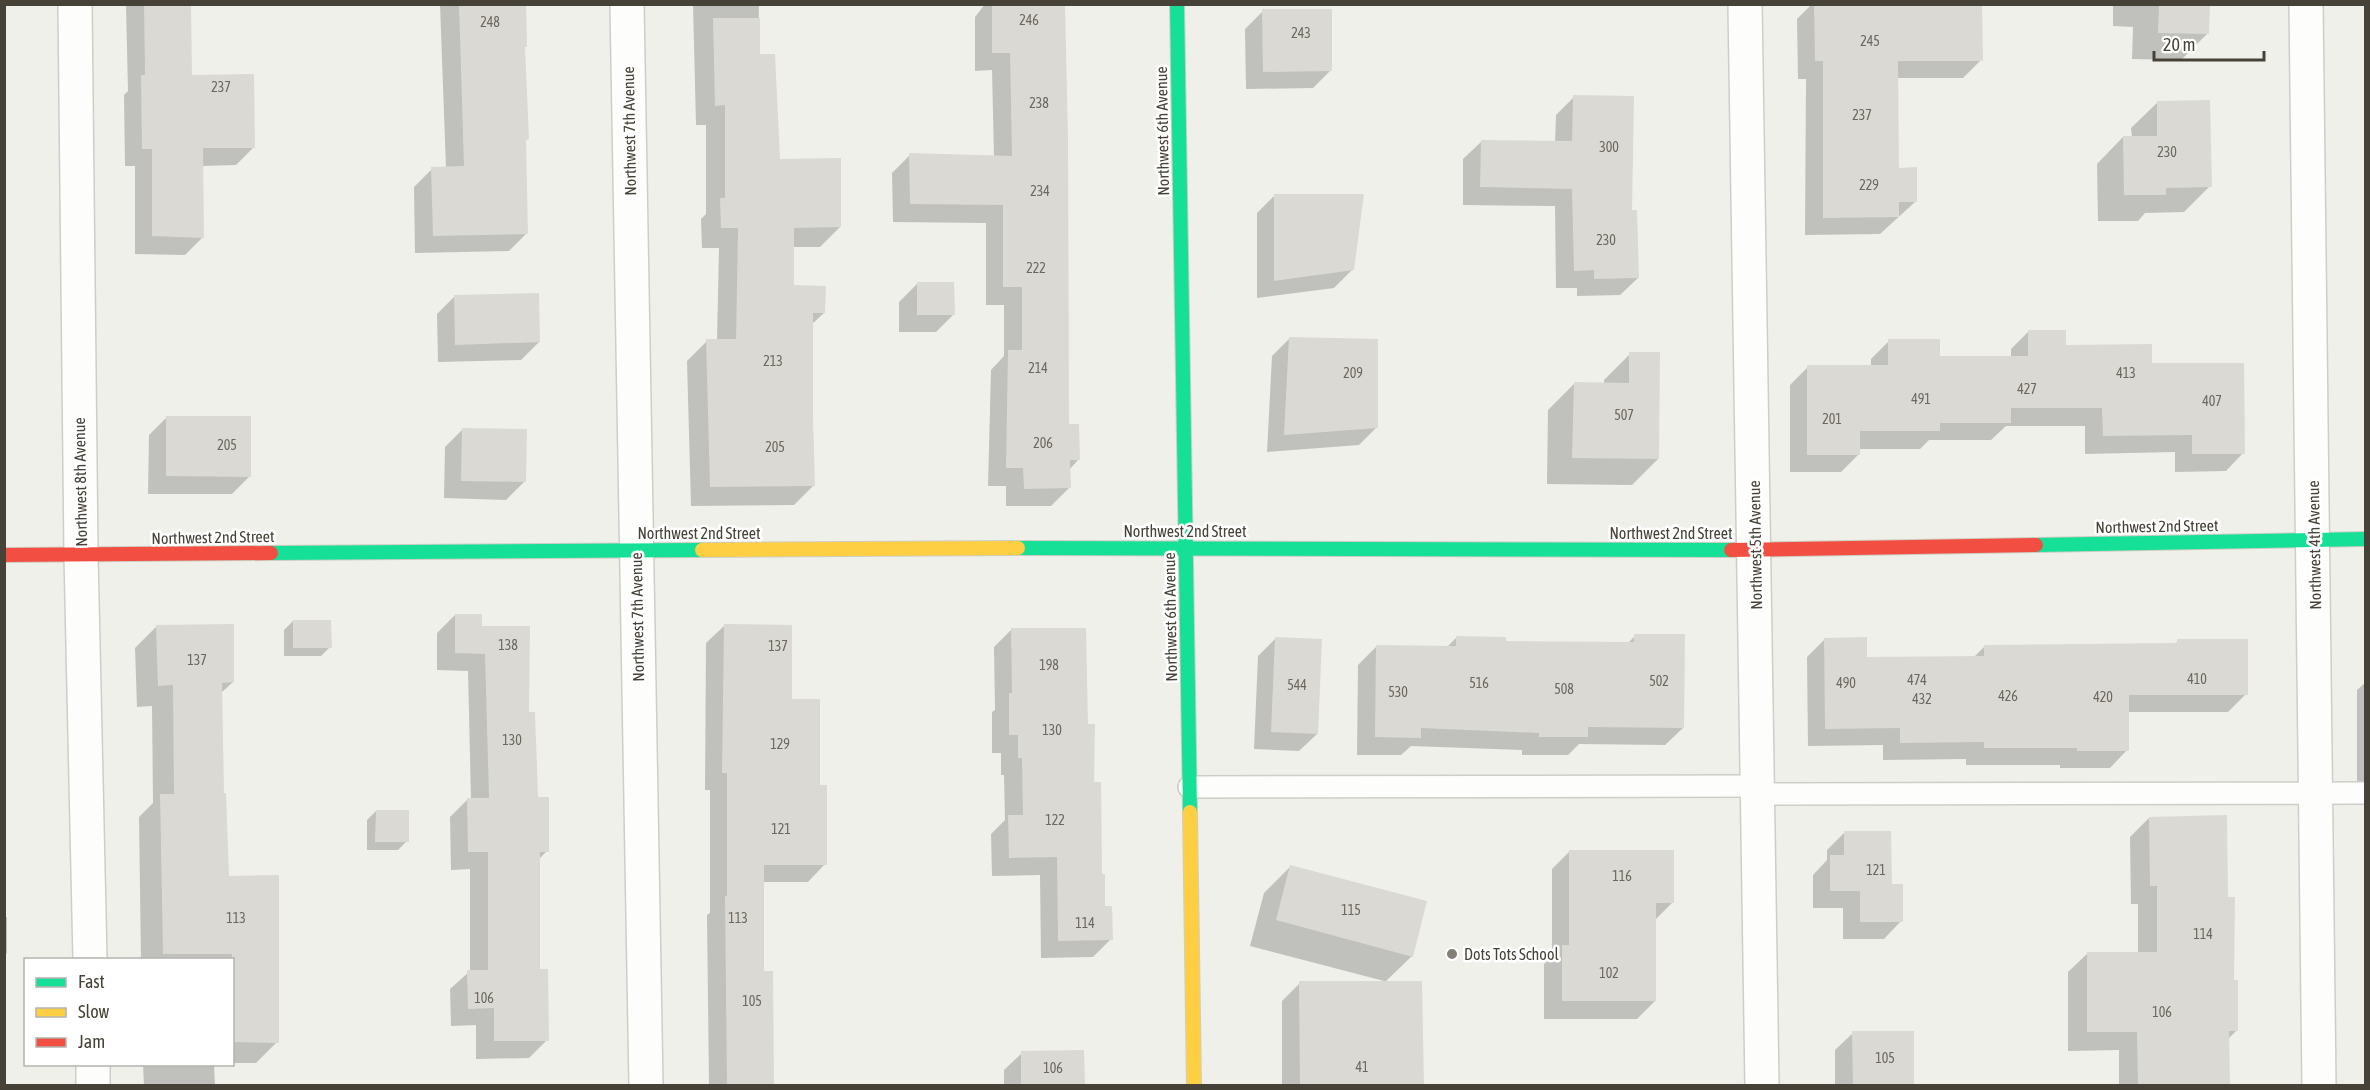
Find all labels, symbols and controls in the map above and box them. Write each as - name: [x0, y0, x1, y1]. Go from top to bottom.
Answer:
- house number: 246: [1019, 12, 1039, 28]
- house number: 248: [480, 14, 500, 30]
- scale bar: [2154, 24, 2264, 62]
- house number: 243: [1291, 25, 1311, 41]
- house number: 245: [1860, 33, 1880, 49]
- text: 20 m: [2163, 34, 2195, 55]
- street label: Northwest 7th Avenue: [619, 66, 639, 196]
- street label: Northwest 6th Avenue: [1152, 66, 1172, 196]
- house number: 237: [211, 79, 231, 95]
- house number: 238: [1029, 95, 1049, 111]
- house number: 237: [1852, 107, 1872, 123]
- house number: 300: [1599, 139, 1619, 155]
- house number: 230: [2157, 144, 2177, 160]
- house number: 229: [1859, 177, 1879, 193]
- house number: 234: [1030, 183, 1050, 199]
- house number: 230: [1596, 232, 1616, 248]
- house number: 222: [1026, 260, 1046, 276]
- house number: 213: [763, 353, 783, 369]
- house number: 214: [1028, 360, 1048, 376]
- house number: 209: [1343, 365, 1363, 381]
- house number: 413: [2116, 365, 2136, 381]
- house number: 427: [2017, 381, 2037, 397]
- house number: 491: [1911, 391, 1931, 407]
- house number: 407: [2202, 393, 2222, 409]
- house number: 507: [1614, 407, 1634, 423]
- house number: 201: [1822, 411, 1842, 427]
- street label: Northwest 8th Avenue: [70, 417, 90, 547]
- house number: 206: [1033, 435, 1053, 451]
- house number: 205: [217, 437, 237, 453]
- house number: 205: [765, 439, 785, 455]
- street label: Northwest 5th Avenue: [1745, 480, 1765, 610]
- street label: Northwest 4th Avenue: [2304, 480, 2324, 610]
- street label: Northwest 2nd Street: [2095, 516, 2219, 536]
- street label: Northwest 2nd Street: [1123, 522, 1247, 540]
- street label: Northwest 2nd Street: [637, 524, 761, 542]
- street label: Northwest 2nd Street: [1609, 524, 1733, 542]
- street label: Northwest 2nd Street: [151, 527, 275, 547]
- street label: Northwest 7th Avenue: [627, 552, 647, 682]
- street label: Northwest 6th Avenue: [1160, 552, 1180, 682]
- house number: 138: [498, 637, 518, 653]
- house number: 137: [768, 638, 788, 654]
- house number: 137: [187, 652, 207, 668]
- house number: 198: [1039, 657, 1059, 673]
- house number: 410: [2187, 671, 2207, 687]
- house number: 474: [1907, 672, 1927, 688]
- house number: 502: [1649, 673, 1669, 689]
- house number: 516: [1469, 675, 1489, 691]
- house number: 490: [1836, 675, 1856, 691]
- house number: 544: [1287, 677, 1307, 693]
- house number: 508: [1554, 681, 1574, 697]
- house number: 530: [1388, 684, 1408, 700]
- house number: 426: [1998, 688, 2018, 704]
- house number: 420: [2093, 689, 2113, 705]
- house number: 432: [1912, 691, 1932, 707]
- house number: 130: [1042, 722, 1062, 738]
- house number: 130: [502, 732, 522, 748]
- house number: 129: [770, 736, 790, 752]
- house number: 122: [1045, 812, 1065, 828]
- house number: 121: [771, 821, 791, 837]
- house number: 121: [1866, 862, 1886, 878]
- house number: 116: [1612, 868, 1632, 884]
- house number: 115: [1341, 902, 1361, 918]
- house number: 113: [226, 910, 246, 926]
- house number: 113: [728, 910, 748, 926]
- house number: 114: [1075, 915, 1095, 931]
- house number: 114: [2193, 926, 2213, 942]
- place label: Dots Tots School: [1464, 945, 1559, 963]
- marker: Dots Tots School: [1445, 947, 1459, 961]
- legend: [24, 958, 234, 1066]
- house number: 102: [1599, 965, 1619, 981]
- text: Fast: [78, 971, 105, 992]
- house number: 106: [474, 990, 494, 1006]
- house number: 105: [742, 993, 762, 1009]
- text: Slow: [78, 1001, 109, 1022]
- house number: 106: [2152, 1004, 2172, 1020]
- text: Jam: [78, 1031, 105, 1052]
- house number: 105: [1875, 1050, 1895, 1066]
- house number: 41: [1355, 1059, 1369, 1075]
- house number: 106: [1043, 1060, 1063, 1076]

